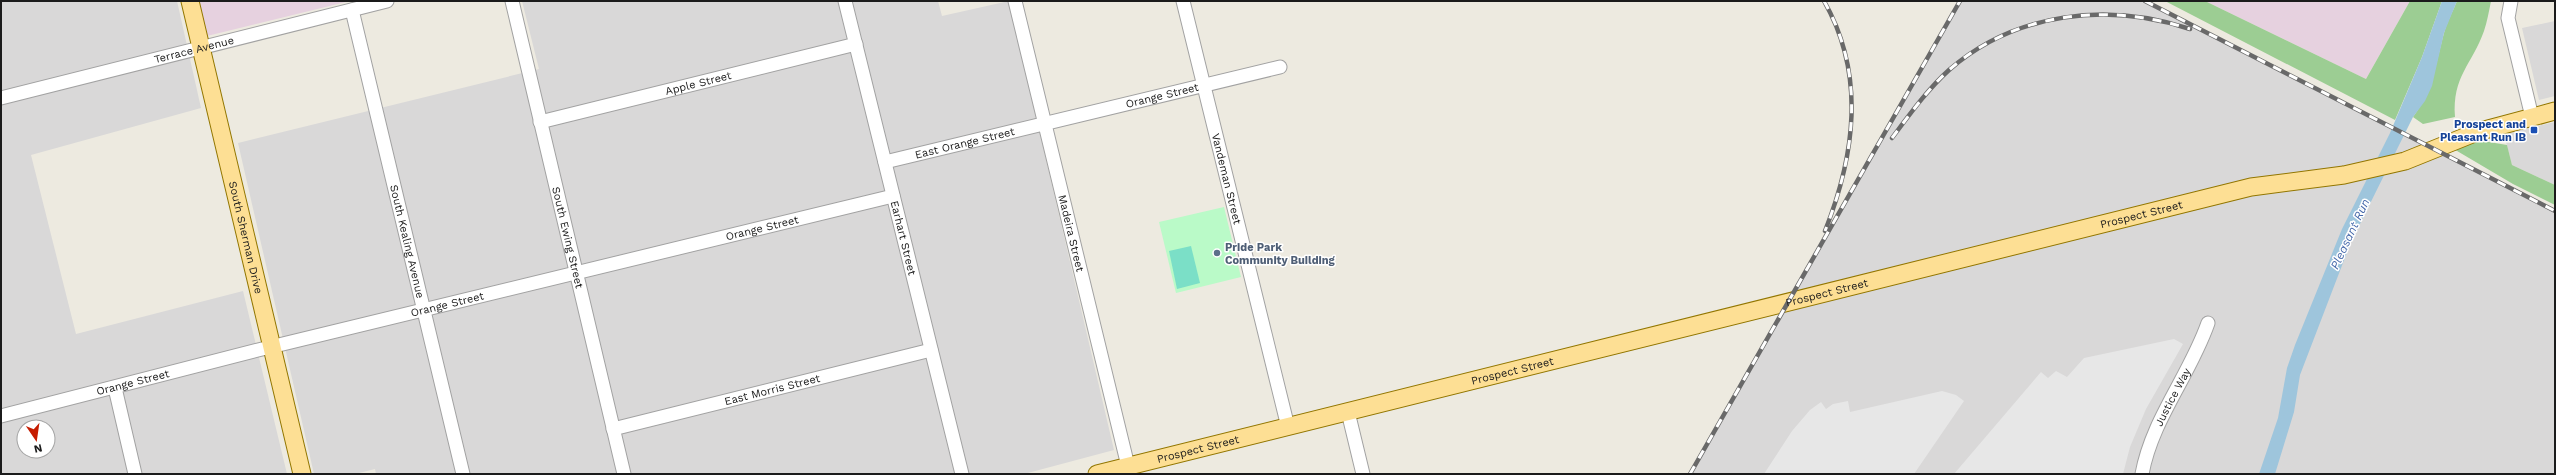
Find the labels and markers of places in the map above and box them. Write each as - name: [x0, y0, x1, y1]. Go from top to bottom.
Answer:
- place label: Prospect and Pleasant Run IB: [2440, 118, 2526, 144]
- marker: Prospect and Pleasant Run IB: [2529, 125, 2539, 135]
- place label: Pride Park Community Building: [1225, 241, 1336, 267]
- marker: Pride Park Community Building: [1212, 248, 1222, 258]

